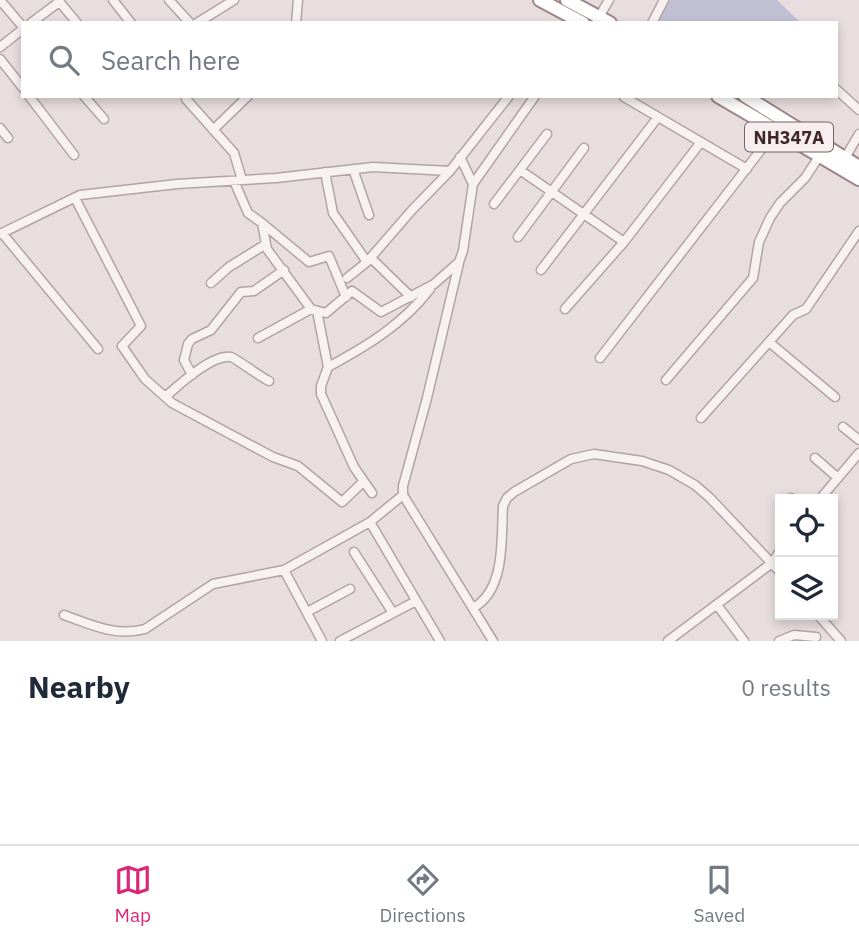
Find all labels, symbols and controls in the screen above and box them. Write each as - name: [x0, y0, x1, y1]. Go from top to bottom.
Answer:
- search box: [21, 21, 838, 98]
- icon: search: [45, 41, 83, 79]
- text: Search here: [101, 43, 240, 77]
- road number: NH347A: [745, 122, 833, 152]
- map controls: [775, 494, 838, 620]
- button: locate: [775, 494, 838, 557]
- button: layers: [775, 557, 838, 620]
- text: Nearby: [28, 667, 130, 706]
- text: 0 results: [741, 672, 831, 702]
- tab: Map: [114, 861, 152, 927]
- tab: Directions: [379, 861, 466, 927]
- tab: Saved: [694, 861, 745, 927]

